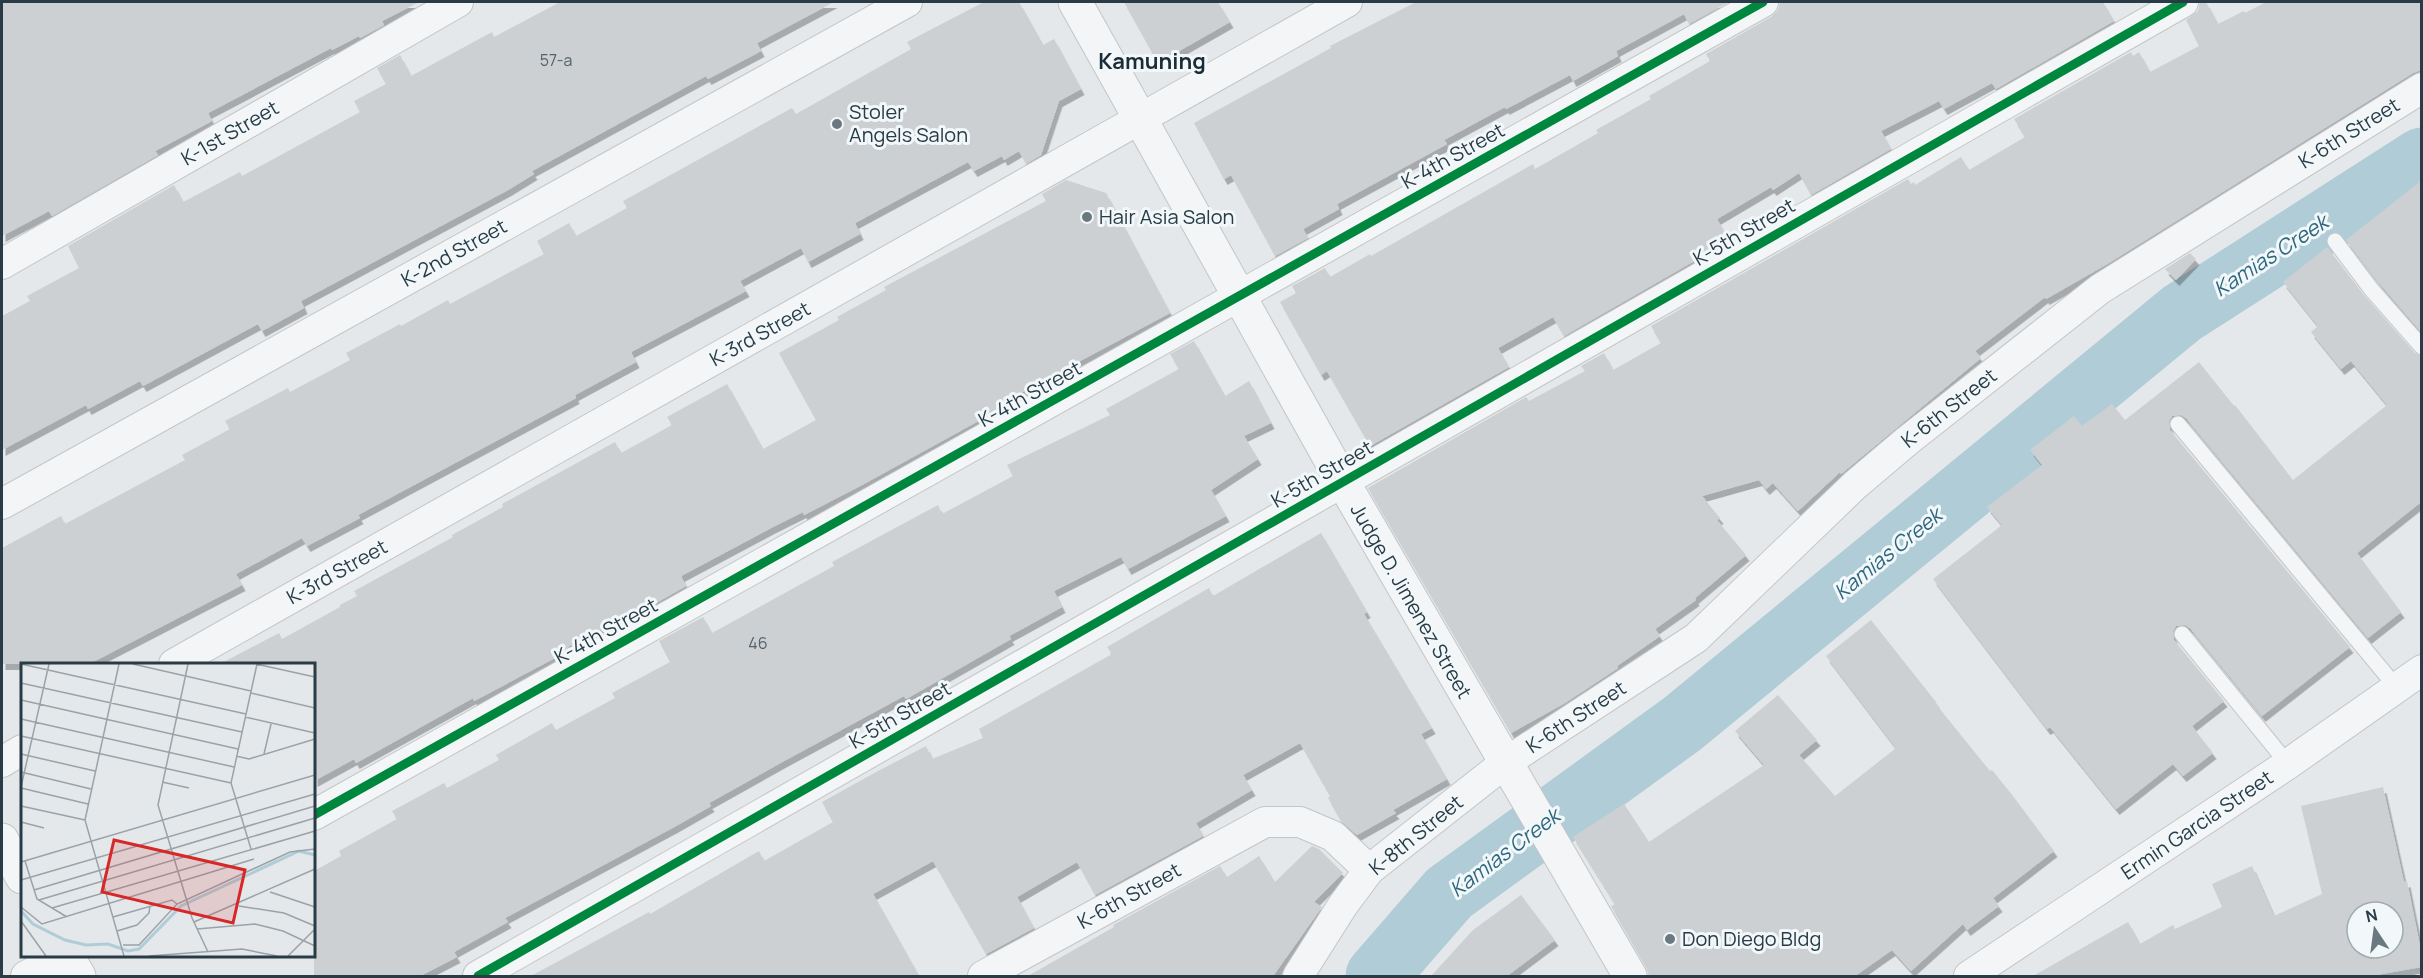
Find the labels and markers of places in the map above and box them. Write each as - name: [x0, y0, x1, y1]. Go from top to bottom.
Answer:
- place label: Stoler Angels Salon: [849, 98, 968, 148]
- marker: Stoler Angels Salon: [830, 117, 844, 131]
- place label: Hair Asia Salon: [1099, 203, 1234, 230]
- marker: Hair Asia Salon: [1080, 210, 1094, 224]
- place label: Don Diego Bldg: [1682, 925, 1821, 952]
- marker: Don Diego Bldg: [1663, 932, 1677, 946]

